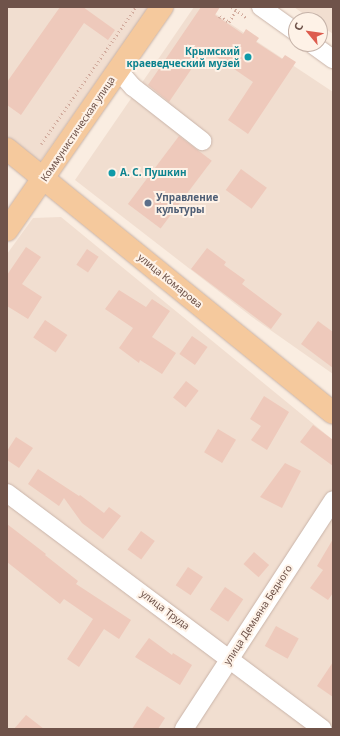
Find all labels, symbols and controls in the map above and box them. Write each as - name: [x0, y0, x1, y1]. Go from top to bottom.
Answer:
- north arrow: [288, 12, 328, 52]
- text: С: [290, 20, 306, 33]
- place label: Крымский краеведческий музей: [126, 45, 240, 68]
- marker: Крымский краеведческий музей: [243, 52, 253, 62]
- street label: Коммунистическая улица: [38, 74, 118, 184]
- place label: А. С. Пушкин: [120, 167, 187, 179]
- marker: А. С. Пушкин: [107, 168, 117, 178]
- place label: Управление культуры: [156, 191, 218, 214]
- marker: Управление культуры: [143, 198, 153, 208]
- street label: улица Комарова: [135, 251, 205, 311]
- street label: улица Демьяна Бедного: [221, 563, 295, 667]
- street label: улица Труда: [138, 588, 192, 632]

